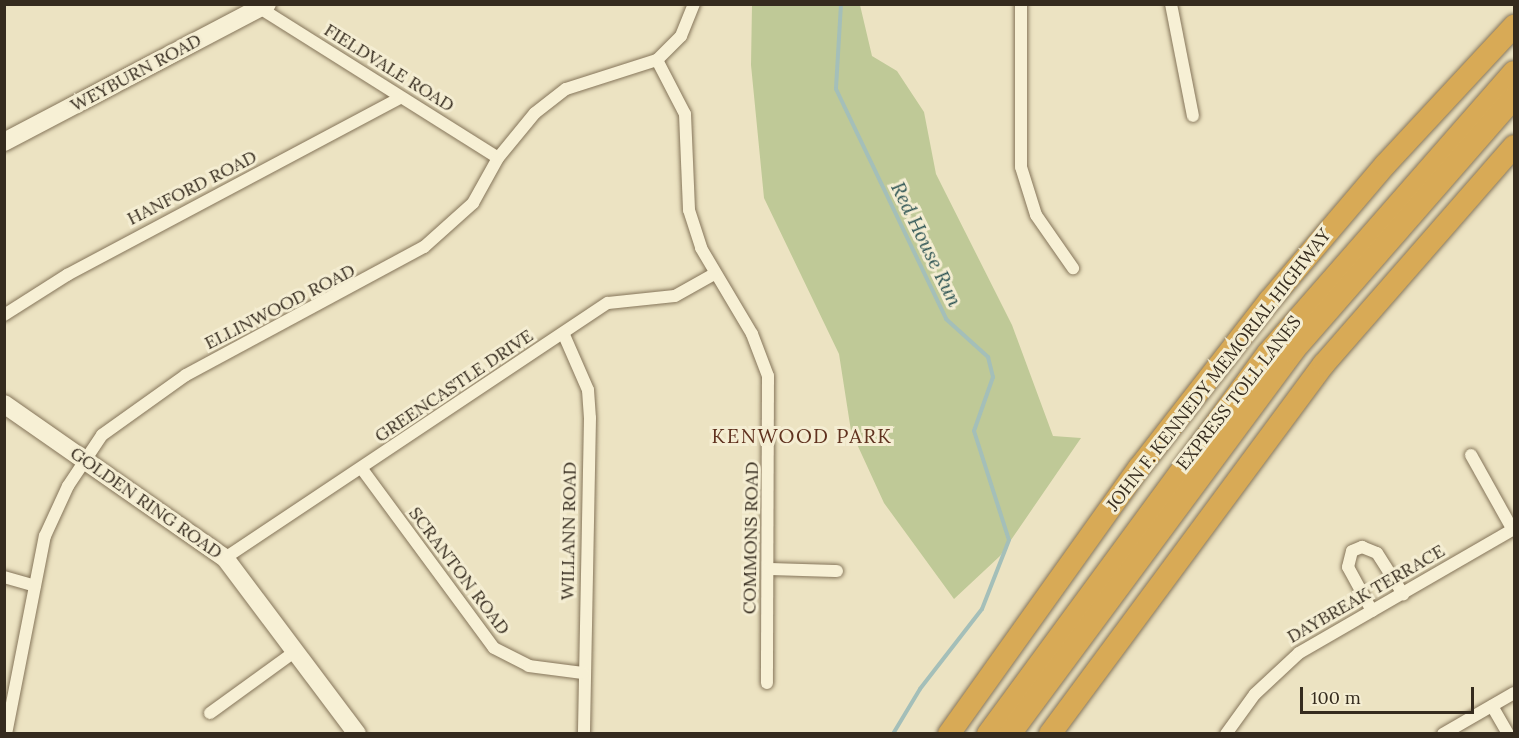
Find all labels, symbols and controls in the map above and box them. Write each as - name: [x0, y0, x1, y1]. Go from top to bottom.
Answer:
- street label: FIELDVALE ROAD: [320, 19, 458, 117]
- street label: WEYBURN ROAD: [67, 29, 205, 117]
- street label: HANFORD ROAD: [124, 146, 260, 230]
- water label: Red House Run: [886, 178, 968, 310]
- street label: JOHN F. KENNEDY MEMORIAL HIGHWAY: [1102, 225, 1336, 515]
- street label: ELLINWOOD ROAD: [201, 260, 359, 354]
- street label: EXPRESS TOLL LANES: [1172, 312, 1306, 474]
- street label: GREENCASTLE DRIVE: [371, 325, 537, 447]
- district label: KENWOOD PARK: [712, 423, 892, 447]
- street label: GOLDEN RING ROAD: [66, 442, 226, 564]
- street label: WILLANN ROAD: [557, 462, 581, 600]
- street label: COMMONS ROAD: [739, 462, 763, 614]
- street label: SCRANTON ROAD: [404, 503, 514, 639]
- street label: DAYBREAK TERRACE: [1283, 540, 1449, 648]
- scale bar: [1303, 675, 1477, 713]
- text: 100 m: [1311, 686, 1361, 709]

